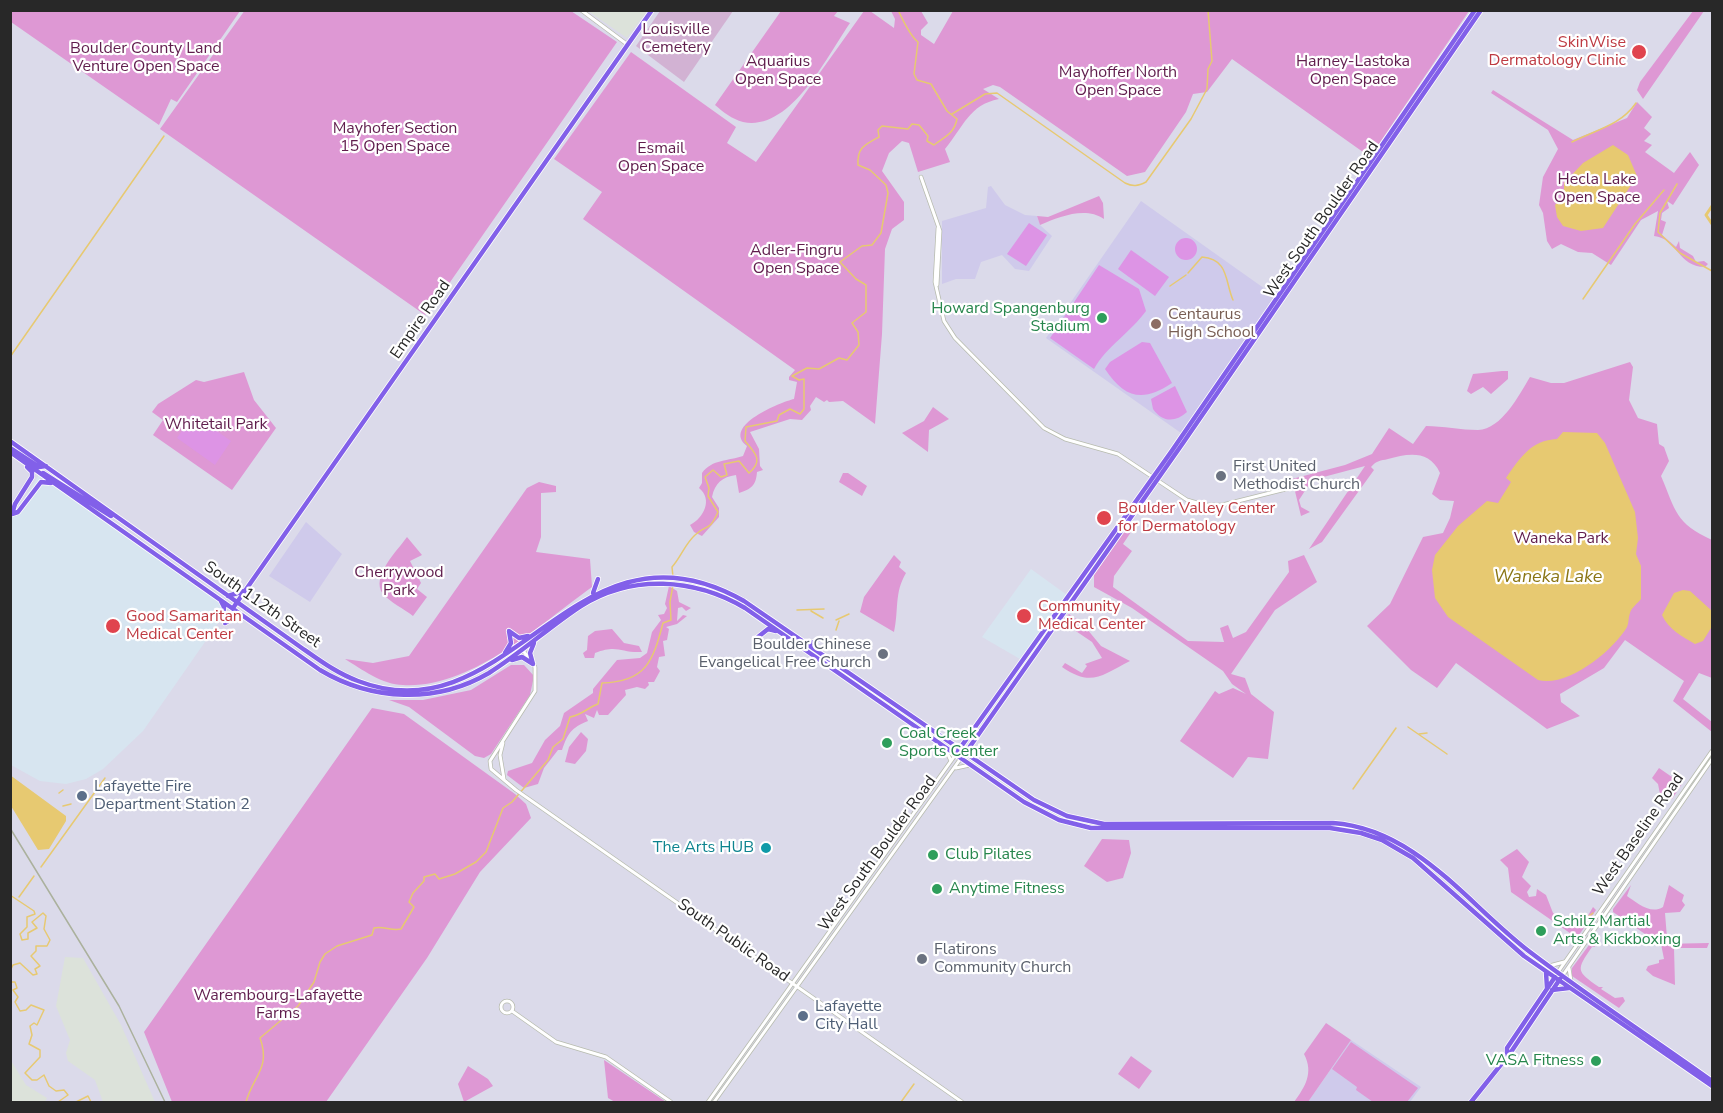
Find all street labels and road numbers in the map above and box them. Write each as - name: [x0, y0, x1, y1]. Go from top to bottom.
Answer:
- street label: West South Boulder Road: [1260, 138, 1384, 302]
- street label: Empire Road: [387, 277, 455, 363]
- street label: South 112th Street: [200, 558, 324, 652]
- street label: West Baseline Road: [1589, 770, 1689, 900]
- street label: West South Boulder Road: [815, 773, 941, 935]
- street label: South Public Road: [673, 895, 793, 987]

